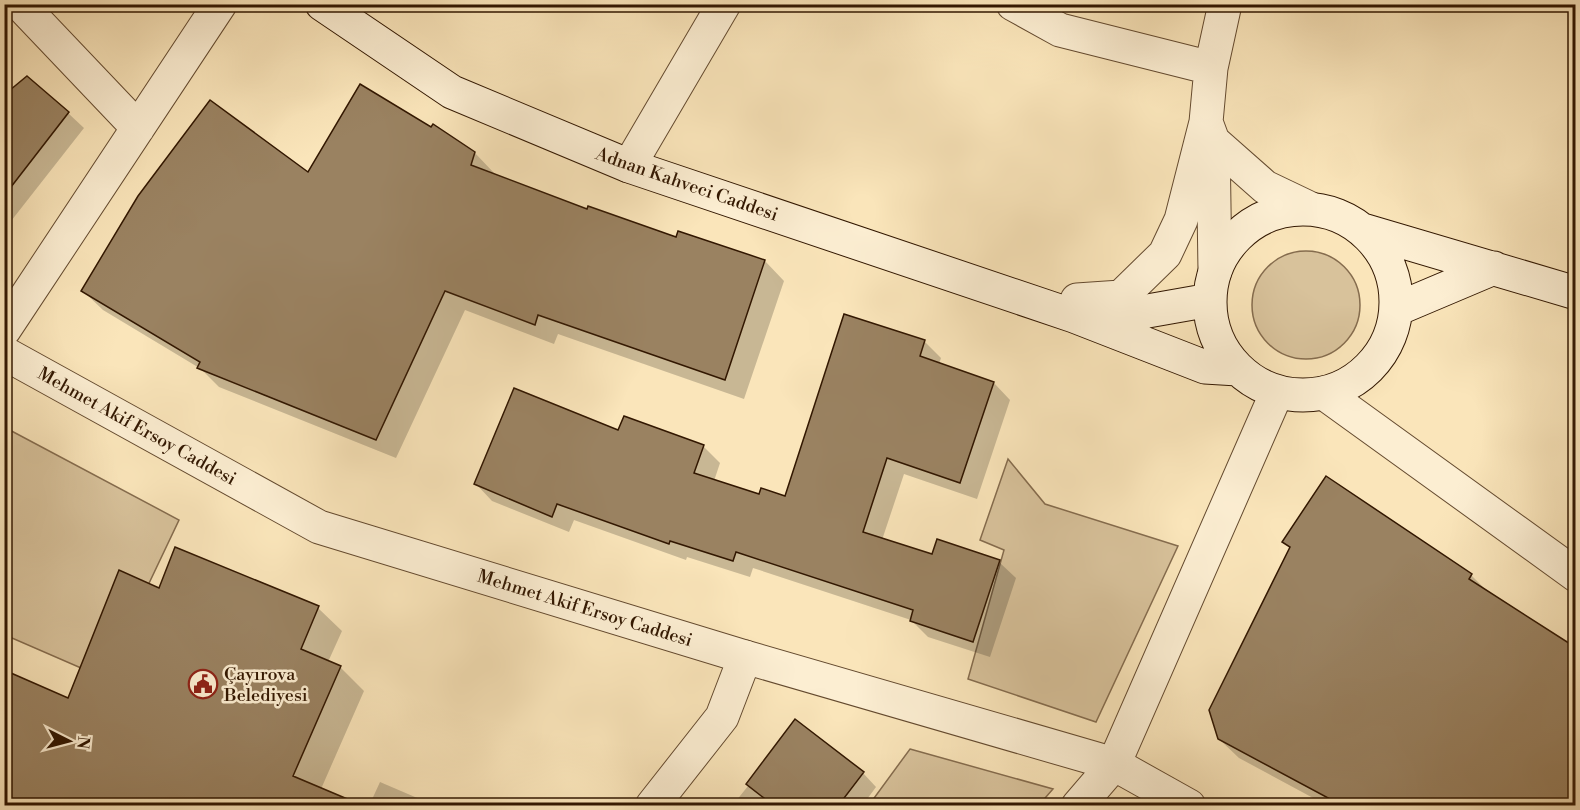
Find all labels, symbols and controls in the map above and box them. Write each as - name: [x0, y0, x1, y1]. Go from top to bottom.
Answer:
- street label: Adnan Kahveci Caddesi: [592, 142, 781, 227]
- street label: Mehmet Akif Ersoy Caddesi: [33, 362, 240, 491]
- street label: Mehmet Akif Ersoy Caddesi: [475, 565, 695, 652]
- place label: Çayırova Belediyesi: [223, 663, 308, 707]
- public building icon: Çayırova Belediyesi: [187, 668, 219, 700]
- north arrow: [39, 711, 99, 771]
- text: N: [72, 735, 94, 750]

